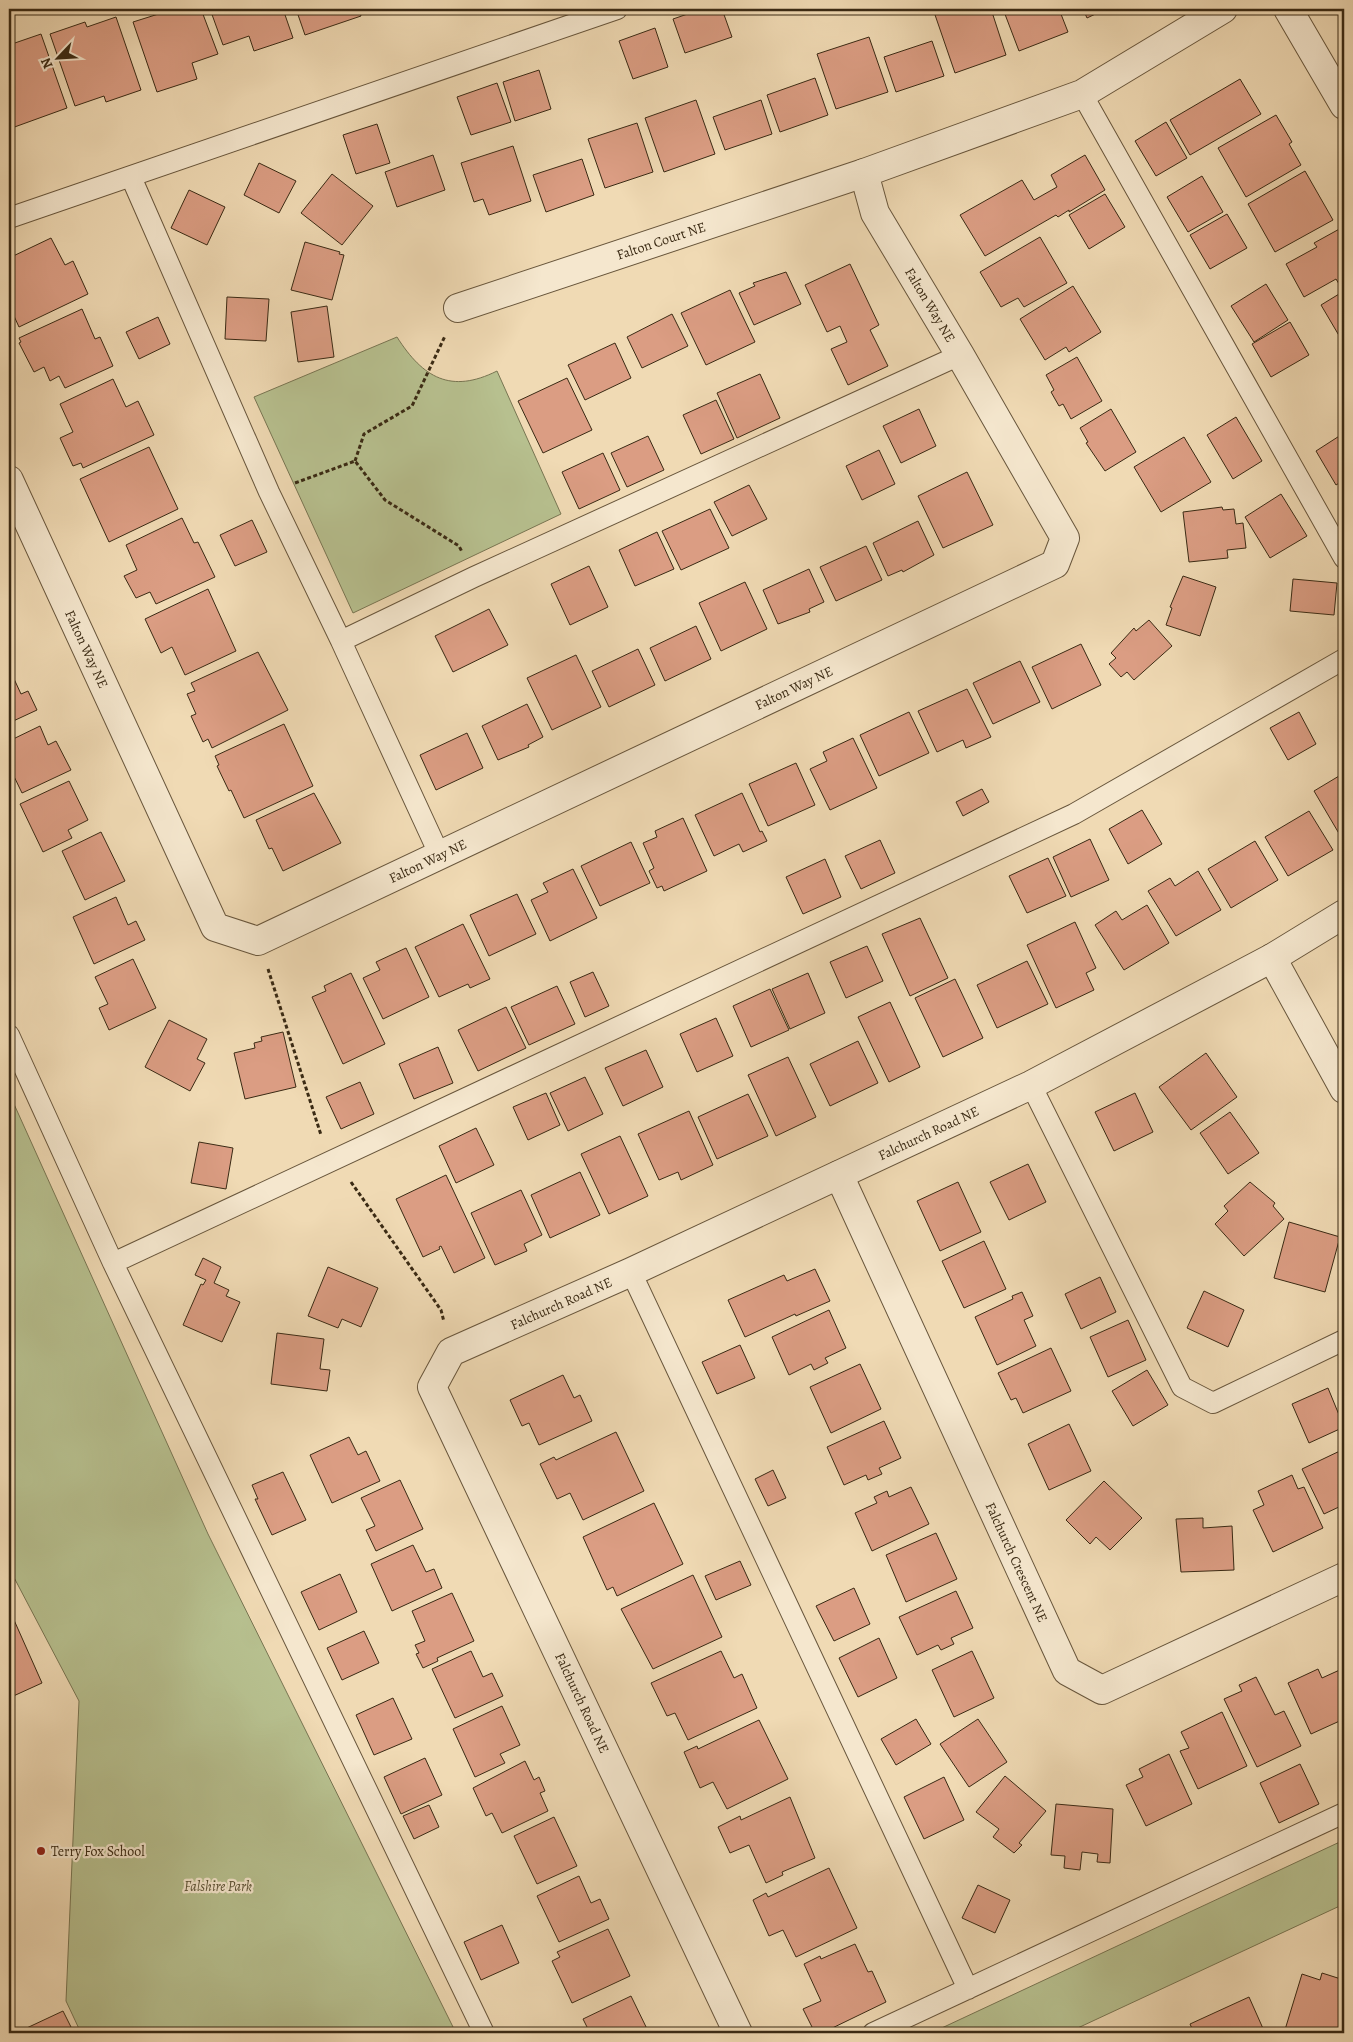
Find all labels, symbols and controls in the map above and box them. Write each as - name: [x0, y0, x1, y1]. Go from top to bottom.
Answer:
- north arrow: [32, 32, 82, 82]
- text: N: [36, 55, 57, 72]
- street label: Falton Court NE: [614, 217, 708, 264]
- street label: Falton Way NE: [900, 264, 960, 346]
- street label: Falton Way NE: [61, 607, 113, 691]
- street label: Falton Way NE: [752, 661, 836, 714]
- street label: Falton Way NE: [385, 834, 470, 887]
- street label: Falchurch Road NE: [875, 1101, 982, 1165]
- street label: Falchurch Road NE: [507, 1272, 615, 1334]
- street label: Falchurch Crescent NE: [981, 1499, 1053, 1625]
- street label: Falchurch Road NE: [550, 1650, 614, 1756]
- place label: Terry Fox School: [51, 1842, 145, 1861]
- marker: Terry Fox School: [35, 1845, 47, 1857]
- park label: Falshire Park: [184, 1877, 252, 1896]

